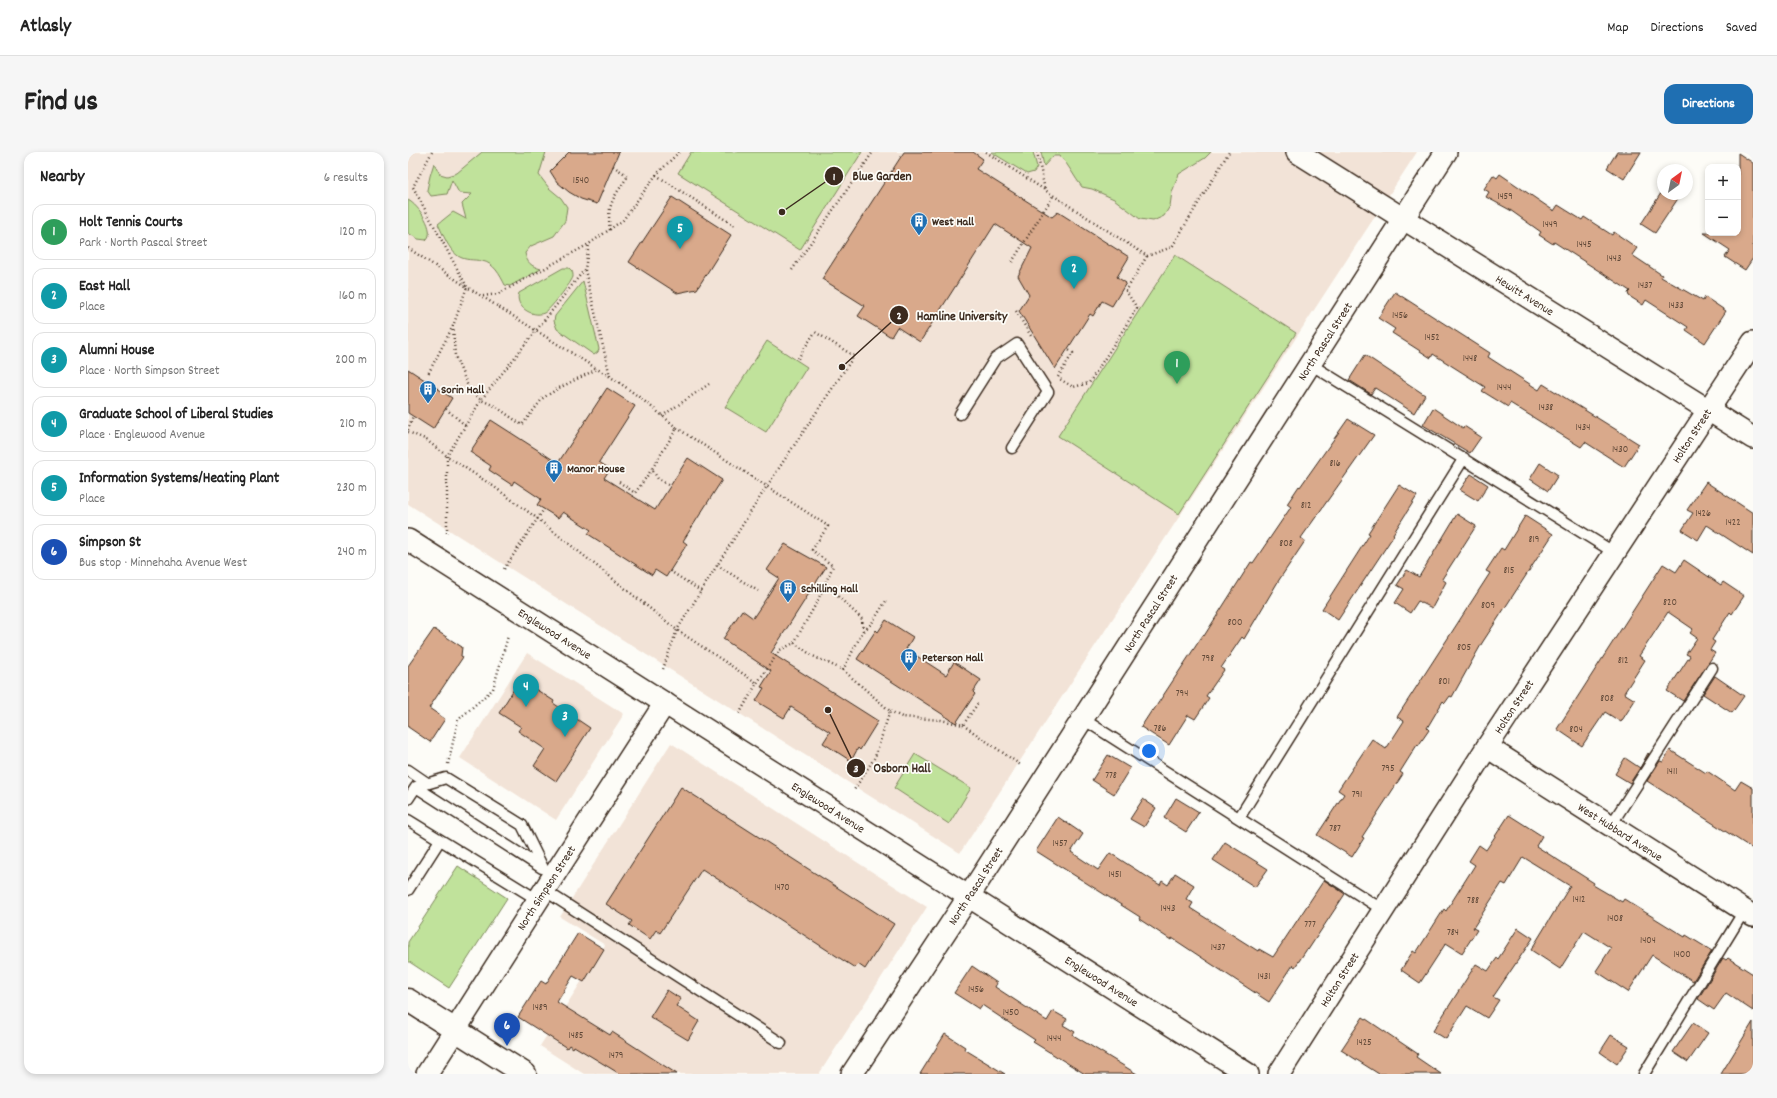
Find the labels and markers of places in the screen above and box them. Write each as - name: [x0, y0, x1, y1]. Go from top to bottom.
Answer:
- callout: Blue Garden: [824, 163, 919, 188]
- building icon: West Hall: [909, 211, 929, 236]
- place label: West Hall: [932, 214, 974, 231]
- pin: 5: [667, 216, 693, 249]
- pin: 2: [1061, 256, 1087, 289]
- callout: Hamline University: [889, 302, 1015, 327]
- pin: 1: [1164, 351, 1190, 384]
- building icon: Sorin Hall: [418, 379, 438, 404]
- place label: Sorin Hall: [441, 382, 484, 399]
- building icon: Manor House: [544, 458, 564, 483]
- place label: Manor House: [567, 461, 625, 478]
- building icon: Schilling Hall: [778, 578, 798, 603]
- place label: Schilling Hall: [801, 581, 858, 598]
- building icon: Peterson Hall: [899, 647, 919, 672]
- place label: Peterson Hall: [922, 650, 983, 667]
- pin: 4: [513, 674, 539, 707]
- pin: 3: [552, 704, 578, 737]
- callout: Osborn Hall: [846, 755, 939, 780]
- pin: 6: [494, 1013, 520, 1046]

